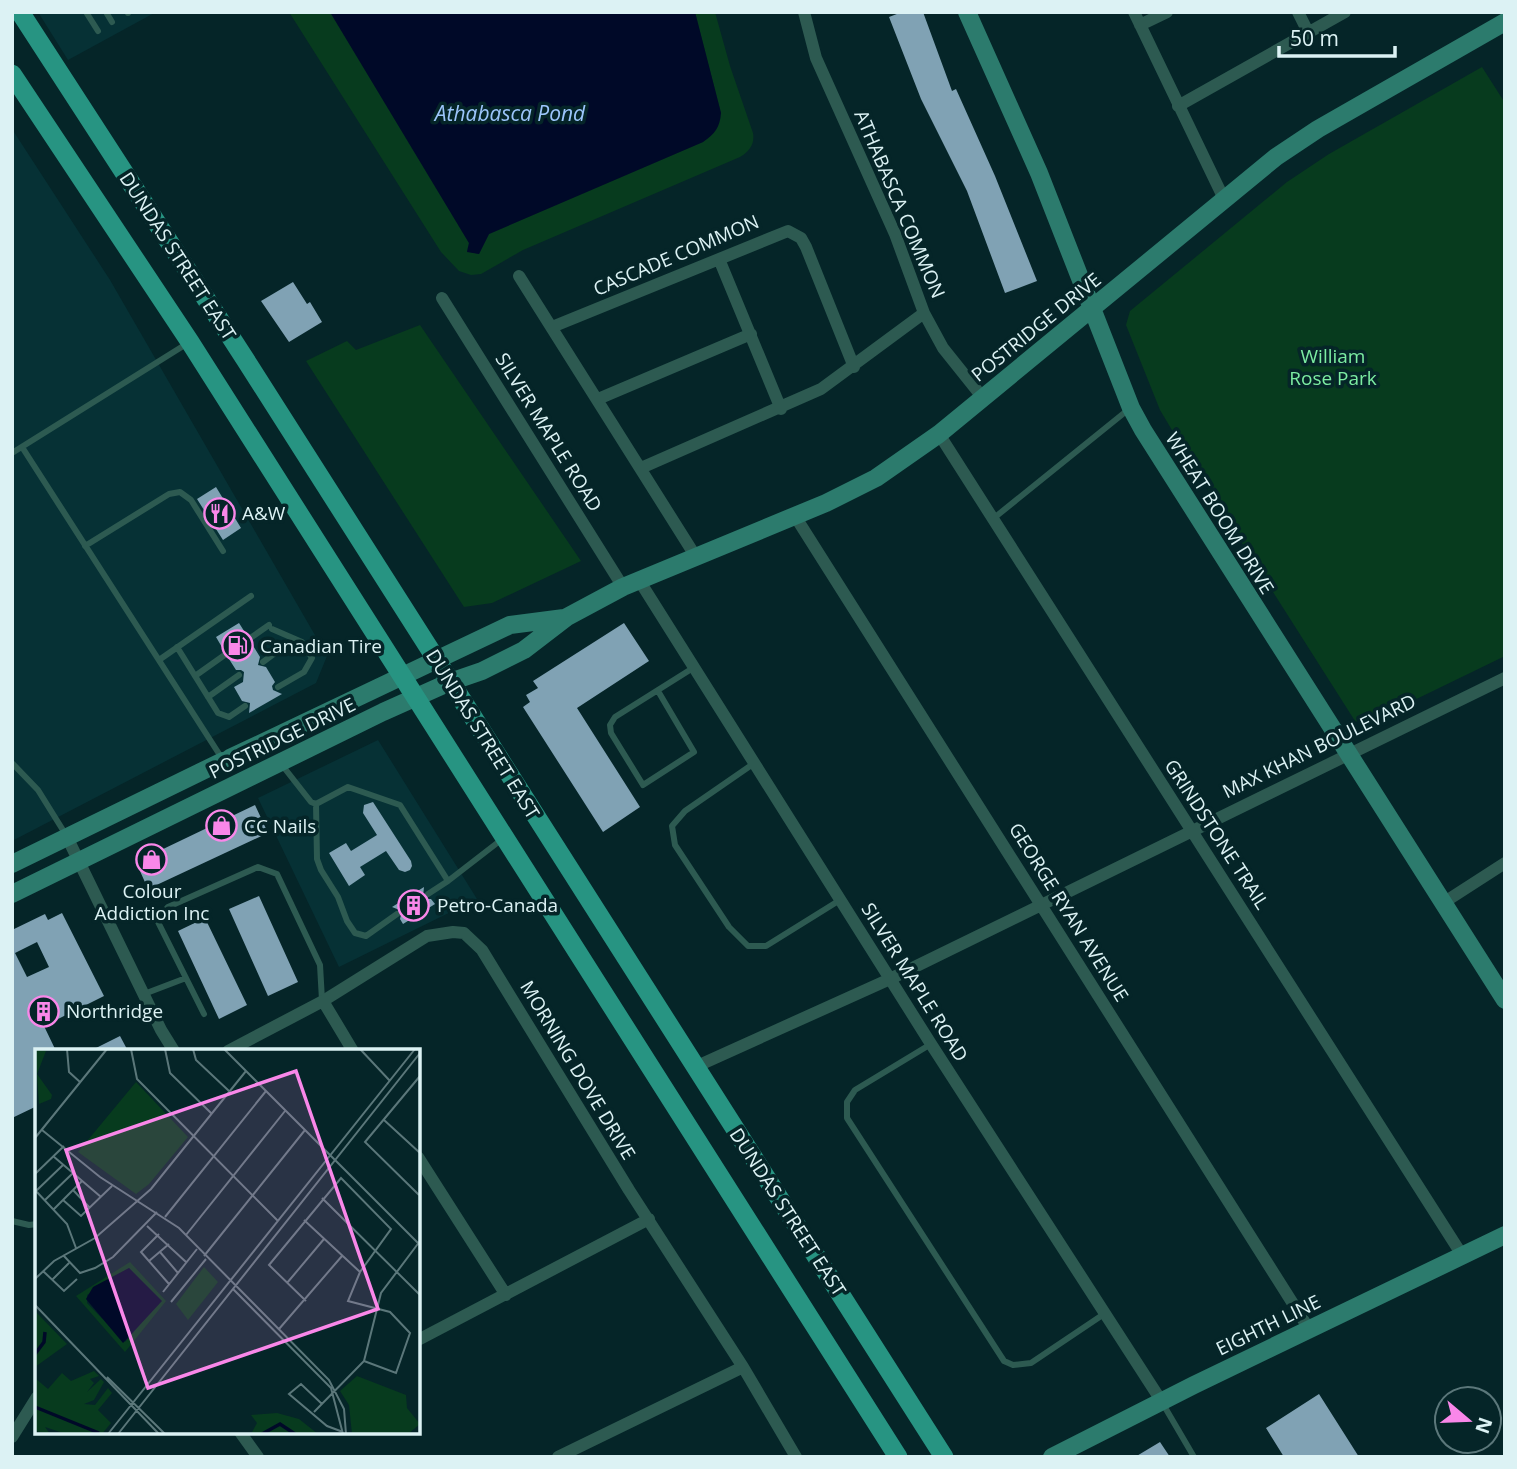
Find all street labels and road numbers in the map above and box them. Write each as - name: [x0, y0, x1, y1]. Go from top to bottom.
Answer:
- street label: ATHABASCA COMMON: [849, 106, 951, 302]
- street label: DUNDAS STREET EAST: [114, 167, 242, 346]
- street label: CASCADE COMMON: [589, 208, 763, 302]
- street label: POSTRIDGE DRIVE: [966, 267, 1106, 387]
- street label: SILVER MAPLE ROAD: [490, 348, 608, 516]
- street label: WHEAT BOOM DRIVE: [1160, 427, 1280, 599]
- street label: DUNDAS STREET EAST: [420, 644, 546, 824]
- street label: MAX KHAN BOULEVARD: [1218, 688, 1420, 804]
- street label: POSTRIDGE DRIVE: [204, 691, 360, 785]
- street label: GRINDSTONE TRAIL: [1159, 754, 1275, 914]
- street label: GEORGE RYAN AVENUE: [1003, 818, 1135, 1006]
- street label: SILVER MAPLE ROAD: [856, 898, 974, 1066]
- street label: MORNING DOVE DRIVE: [514, 976, 642, 1164]
- street label: DUNDAS STREET EAST: [724, 1123, 852, 1302]
- street label: EIGHTH LINE: [1211, 1289, 1325, 1361]

